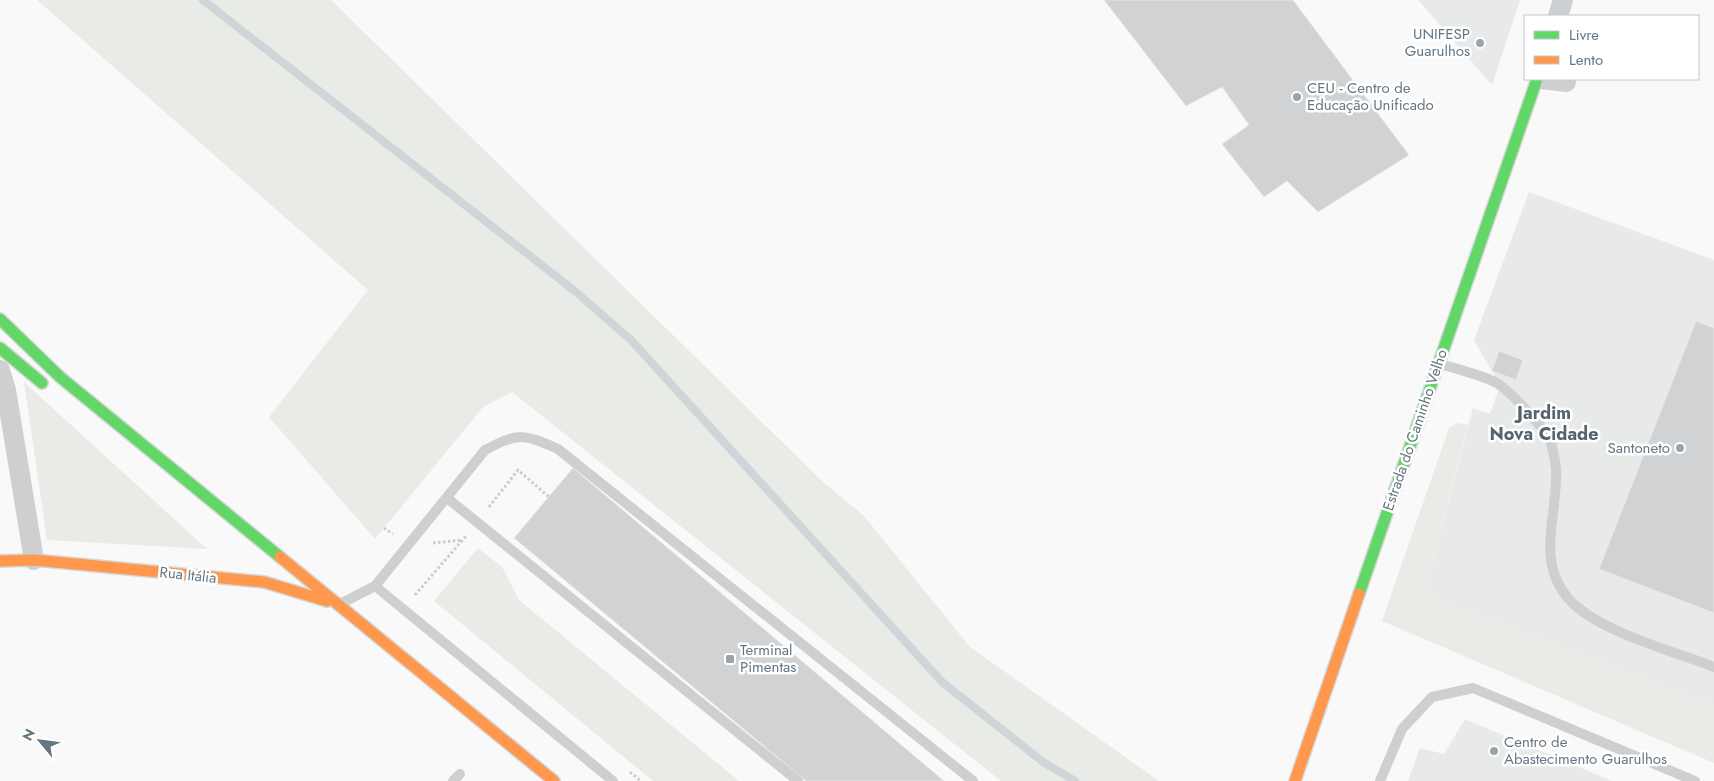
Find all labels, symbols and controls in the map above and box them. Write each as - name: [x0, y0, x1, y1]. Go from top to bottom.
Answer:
- legend: [1524, 15, 1699, 80]
- place label: UNIFESP Guarulhos: [1405, 23, 1470, 62]
- text: Livre: [1569, 24, 1599, 46]
- marker: UNIFESP Guarulhos: [1474, 37, 1486, 49]
- text: Lento: [1569, 49, 1603, 71]
- place label: CEU - Centro de Educação Unificado: [1307, 77, 1434, 116]
- marker: CEU - Centro de Educação Unificado: [1291, 91, 1303, 103]
- street label: Estrada do Caminho Velho: [1377, 346, 1453, 514]
- district label: Jardim Nova Cidade: [1489, 400, 1599, 447]
- place label: Santoneto: [1608, 437, 1670, 459]
- marker: Santoneto: [1674, 442, 1686, 454]
- street label: Rua Itália: [158, 561, 218, 589]
- place label: Terminal Pimentas: [740, 639, 796, 678]
- marker: Terminal Pimentas: [724, 653, 736, 665]
- north arrow: [15, 716, 65, 766]
- text: N: [17, 725, 40, 744]
- place label: Centro de Abastecimento Guarulhos: [1504, 731, 1667, 770]
- marker: Centro de Abastecimento Guarulhos: [1488, 745, 1500, 757]

